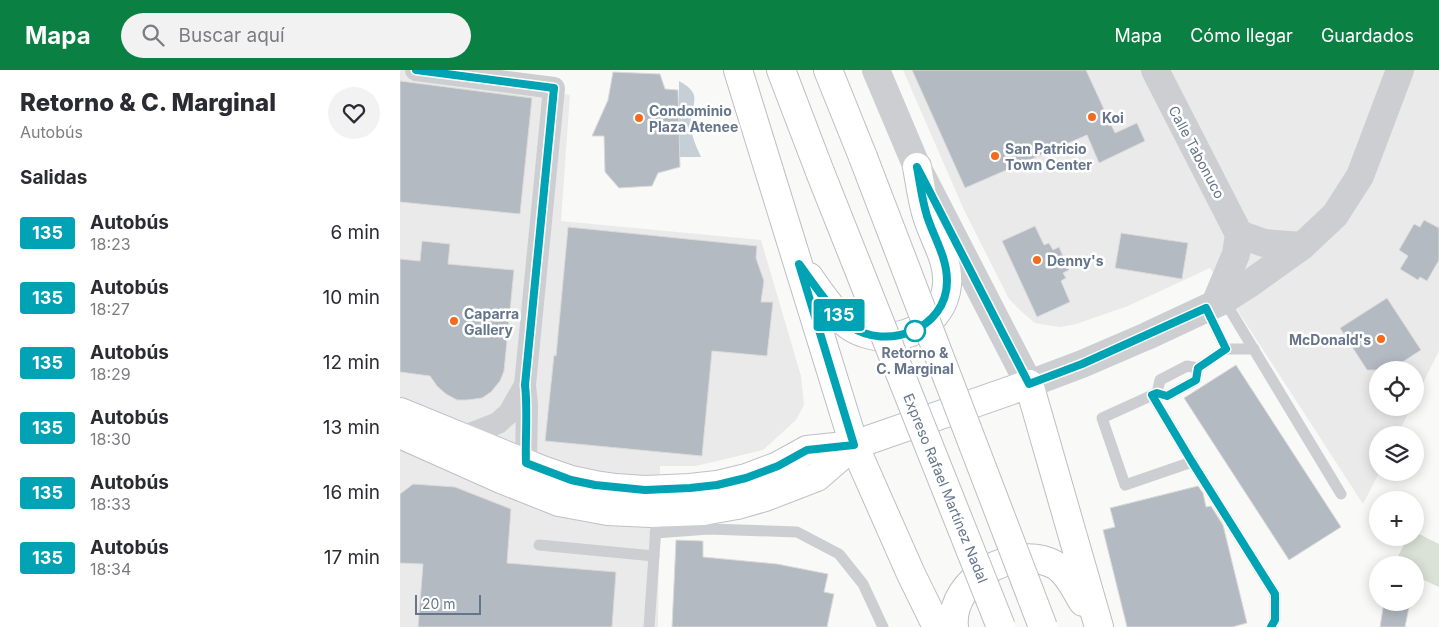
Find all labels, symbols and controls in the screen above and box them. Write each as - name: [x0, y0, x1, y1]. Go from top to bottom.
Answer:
- search box: [121, 13, 471, 58]
- text: Mapa: [25, 21, 91, 50]
- icon: search: [139, 21, 167, 49]
- text: Buscar aquí: [179, 24, 285, 47]
- text: Mapa: [1115, 25, 1162, 46]
- text: Cómo llegar: [1190, 25, 1293, 46]
- text: Guardados: [1321, 25, 1414, 46]
- button: heart: [328, 87, 380, 139]
- text: Retorno & C. Marginal: [20, 88, 276, 117]
- place label: Condominio Plaza Atenee: [649, 102, 738, 135]
- street label: Calle Tabonuco: [1165, 103, 1229, 201]
- place label: Koi: [1102, 109, 1124, 126]
- marker: Koi: [1086, 111, 1098, 123]
- marker: Condominio Plaza Atenee: [633, 112, 645, 124]
- text: Autobús: [20, 122, 83, 142]
- place label: San Patricio Town Center: [1005, 140, 1092, 173]
- marker: San Patricio Town Center: [989, 150, 1001, 162]
- text: Salidas: [20, 166, 87, 189]
- text: Autobús: [90, 211, 169, 234]
- text: 6 min: [330, 221, 380, 244]
- text: 135: [32, 222, 63, 243]
- text: 18:23: [90, 234, 131, 254]
- place label: Denny's: [1047, 252, 1104, 269]
- marker: Denny's: [1031, 254, 1043, 266]
- text: Autobús: [90, 276, 169, 299]
- text: 10 min: [322, 286, 380, 309]
- text: 135: [32, 287, 63, 308]
- text: 18:27: [90, 299, 130, 319]
- line badge: 135: [810, 299, 868, 331]
- text: 135: [824, 304, 854, 325]
- place label: Caparra Gallery: [464, 305, 519, 338]
- marker: Caparra Gallery: [448, 315, 460, 327]
- marker: Retorno & C. Marginal: [904, 320, 926, 342]
- place label: McDonald's: [1289, 331, 1371, 348]
- marker: McDonald's: [1375, 333, 1387, 345]
- text: Autobús: [90, 341, 169, 364]
- place label: Retorno & C. Marginal: [876, 344, 954, 377]
- text: 12 min: [323, 351, 380, 374]
- text: 135: [32, 352, 63, 373]
- map controls: [1369, 361, 1424, 611]
- button: locate: [1369, 361, 1424, 416]
- text: 18:29: [90, 364, 131, 384]
- street label: Expreso Rafael Martínez Nadal: [900, 391, 992, 585]
- text: Autobús: [90, 406, 169, 429]
- text: 13 min: [323, 416, 380, 439]
- text: 135: [32, 417, 63, 438]
- button: layers: [1369, 426, 1424, 481]
- text: 18:30: [90, 429, 131, 449]
- text: Autobús: [90, 471, 169, 494]
- text: 16 min: [323, 481, 380, 504]
- text: 135: [32, 482, 63, 503]
- button: +: [1369, 491, 1424, 546]
- text: 18:33: [90, 494, 131, 514]
- text: Autobús: [90, 536, 169, 559]
- text: 17 min: [324, 546, 380, 569]
- text: 135: [32, 547, 63, 568]
- button: −: [1369, 556, 1424, 611]
- text: 18:34: [90, 559, 131, 579]
- scale bar: [415, 592, 481, 615]
- text: 20 m: [422, 595, 456, 612]

